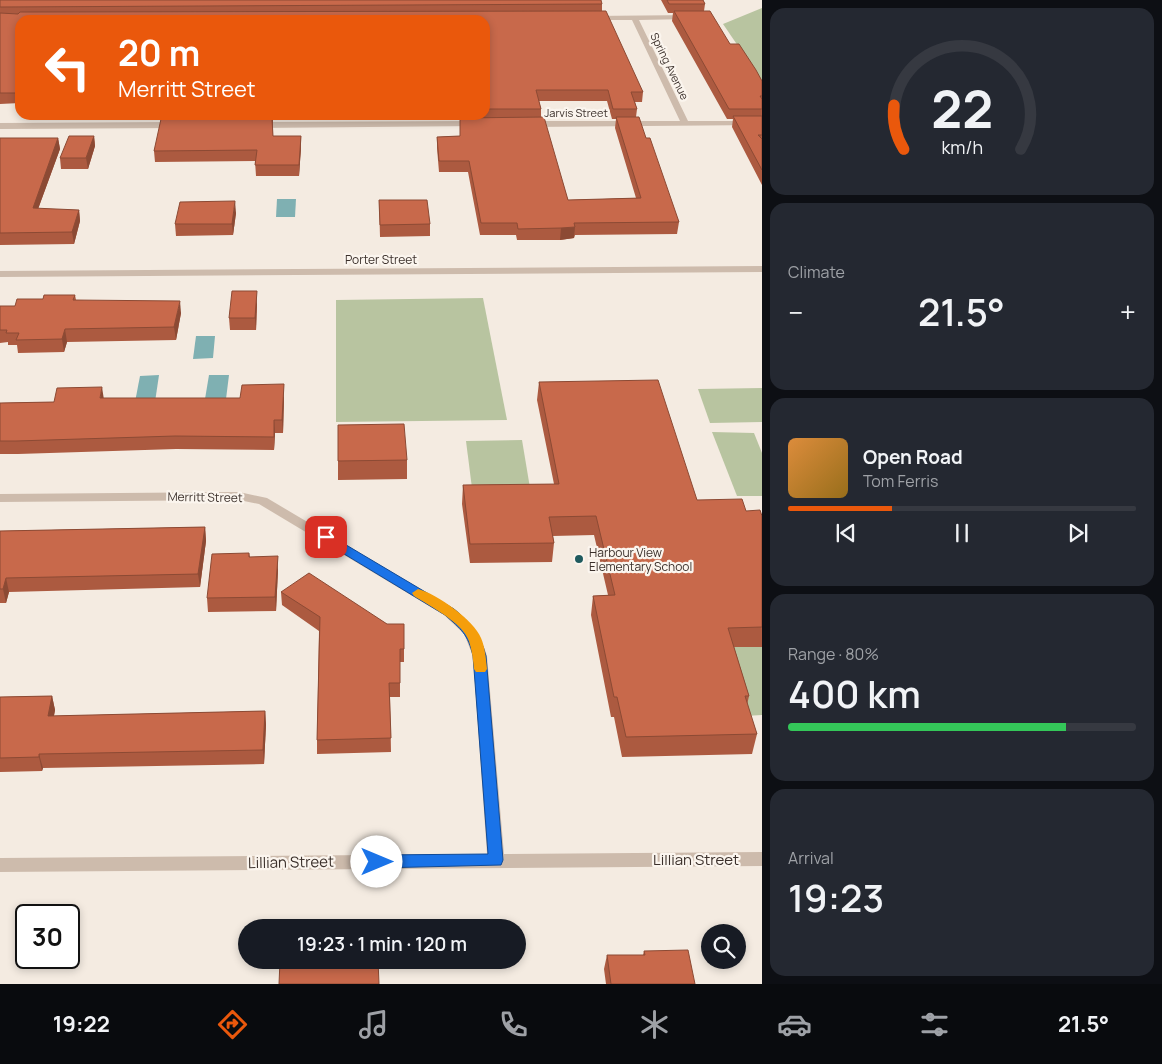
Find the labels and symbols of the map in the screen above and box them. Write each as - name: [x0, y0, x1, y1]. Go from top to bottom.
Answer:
- street label: Spring Avenue: [647, 30, 693, 102]
- street label: Jarvis Street: [544, 105, 608, 120]
- street label: Porter Street: [345, 251, 417, 268]
- street label: Merritt Street: [167, 488, 243, 506]
- pin: [305, 516, 347, 558]
- place label: Harbour View Elementary School: [589, 544, 692, 575]
- marker: Harbour View Elementary School: [573, 553, 585, 565]
- position arrow: [350, 835, 402, 887]
- street label: Lillian Street: [653, 849, 739, 870]
- street label: Lillian Street: [248, 851, 334, 873]
- speed limit sign: 30: [15, 904, 80, 969]

